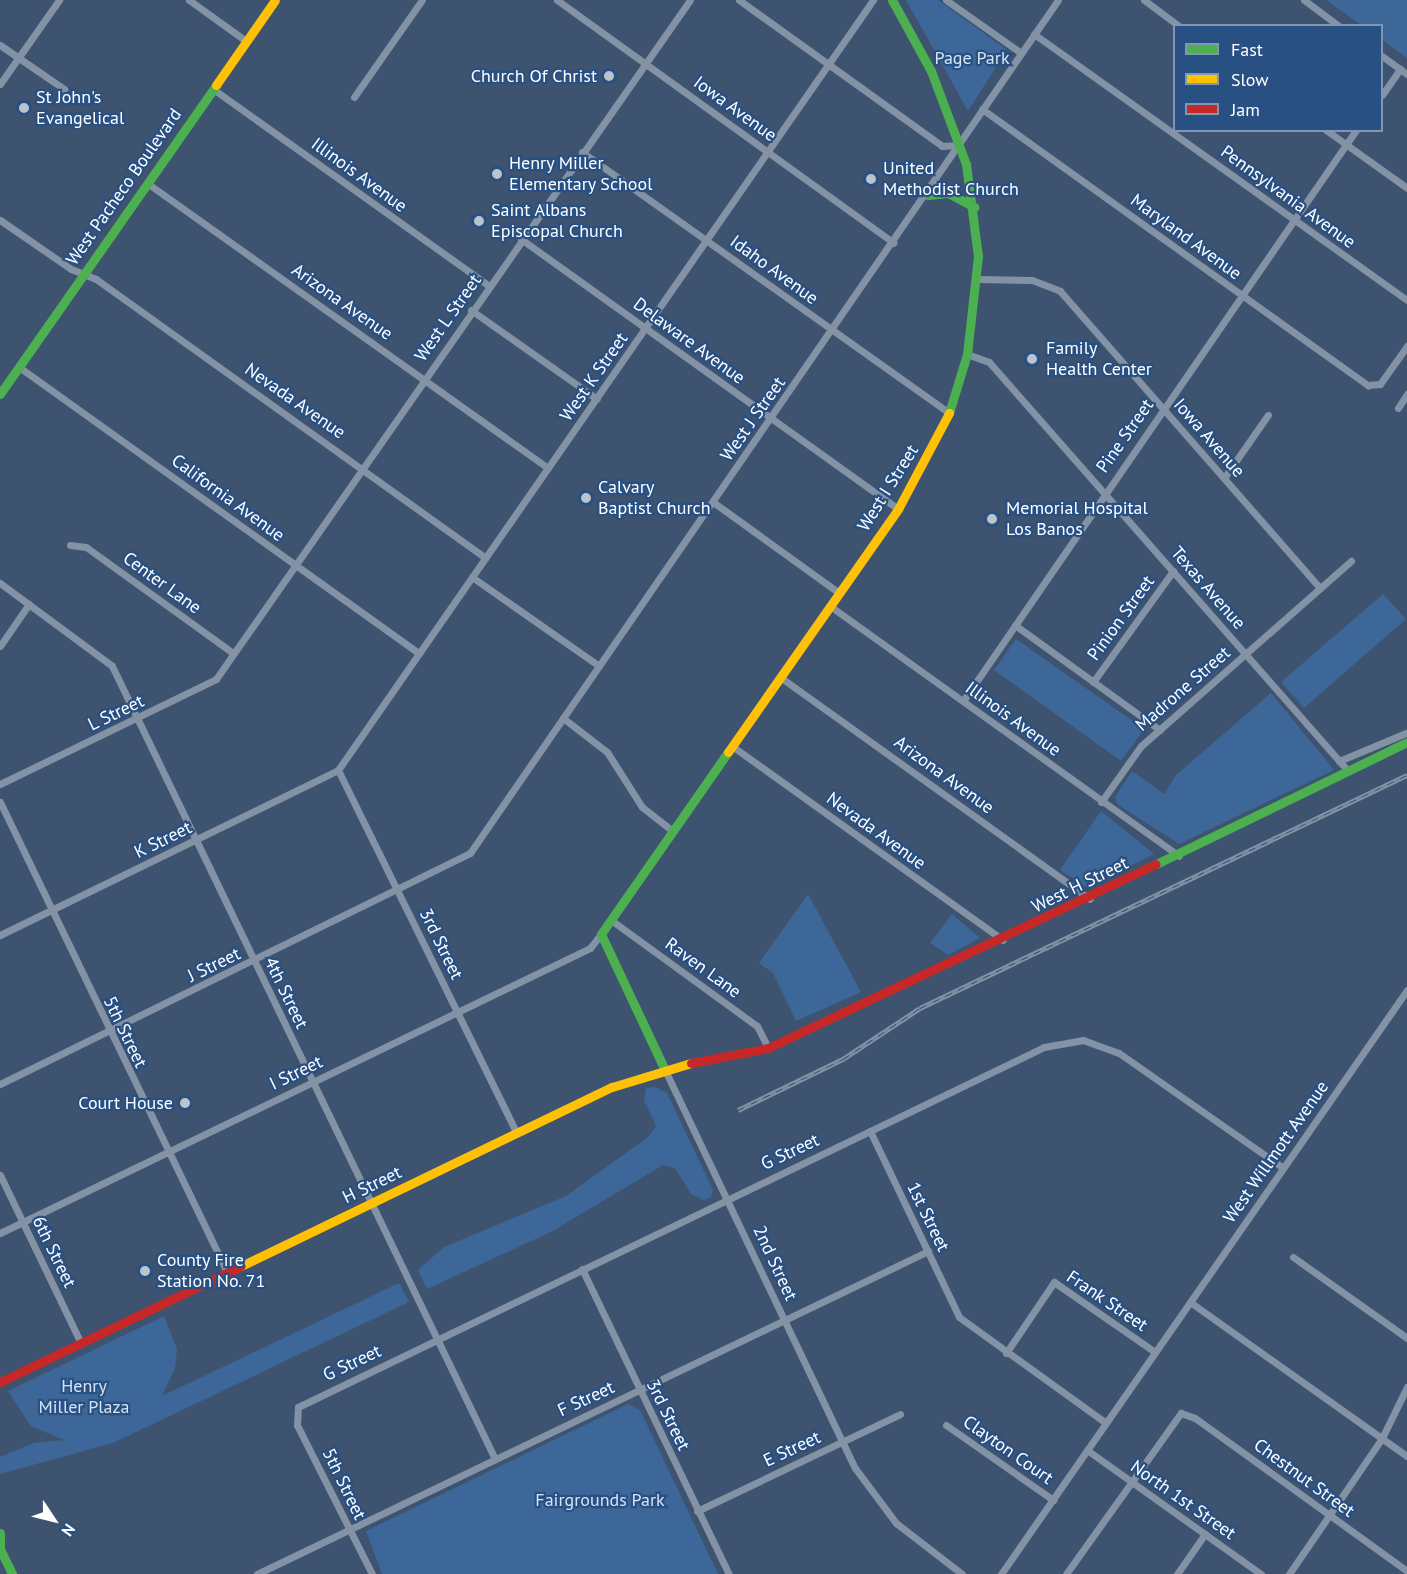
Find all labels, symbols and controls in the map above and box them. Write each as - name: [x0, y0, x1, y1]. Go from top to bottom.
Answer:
- legend: [1173, 24, 1383, 132]
- text: Fast: [1231, 38, 1263, 61]
- park label: Page Park: [934, 47, 1010, 69]
- place label: Church Of Christ: [471, 65, 597, 87]
- text: Slow: [1231, 68, 1269, 91]
- marker: Church Of Christ: [602, 69, 616, 83]
- street label: Iowa Avenue: [689, 72, 781, 146]
- place label: St John's Evangelical: [36, 87, 124, 130]
- text: Jam: [1231, 98, 1260, 121]
- marker: St John's Evangelical: [17, 101, 31, 115]
- street label: West Pacheco Boulevard: [62, 104, 186, 270]
- street label: Illinois Avenue: [307, 133, 411, 217]
- street label: Pennsylvania Avenue: [1216, 141, 1360, 253]
- place label: Henry Miller Elementary School: [509, 153, 653, 195]
- place label: United Methodist Church: [883, 158, 1019, 201]
- marker: Henry Miller Elementary School: [490, 167, 504, 181]
- marker: United Methodist Church: [864, 172, 878, 186]
- street label: Maryland Avenue: [1126, 189, 1246, 285]
- place label: Saint Albans Episcopal Church: [491, 200, 623, 242]
- marker: Saint Albans Episcopal Church: [472, 214, 486, 228]
- street label: Idaho Avenue: [725, 231, 823, 309]
- street label: Arizona Avenue: [287, 259, 397, 345]
- street label: West L Street: [410, 270, 486, 366]
- street label: Delaware Avenue: [629, 293, 749, 389]
- street label: West K Street: [555, 328, 633, 426]
- place label: Family Health Center: [1046, 338, 1152, 380]
- marker: Family Health Center: [1023, 350, 1041, 368]
- street label: Nevada Avenue: [240, 358, 350, 444]
- street label: West J Street: [716, 373, 790, 465]
- street label: Iowa Avenue: [1169, 394, 1249, 482]
- street label: Pine Street: [1092, 395, 1158, 477]
- street label: West I Street: [853, 441, 923, 535]
- street label: California Avenue: [167, 450, 289, 546]
- place label: Calvary Baptist Church: [598, 477, 710, 520]
- marker: Calvary Baptist Church: [579, 491, 593, 505]
- place label: Memorial Hospital Los Banos: [1006, 498, 1148, 540]
- marker: Memorial Hospital Los Banos: [983, 510, 1001, 528]
- street label: Texas Avenue: [1166, 542, 1250, 634]
- street label: Center Lane: [119, 547, 205, 619]
- street label: Pinion Street: [1083, 571, 1159, 665]
- street label: Madrone Street: [1131, 642, 1235, 736]
- street label: Illinois Avenue: [961, 677, 1065, 761]
- street label: L Street: [84, 690, 148, 736]
- street label: Arizona Avenue: [890, 731, 998, 819]
- street label: Nevada Avenue: [822, 788, 930, 874]
- street label: K Street: [131, 817, 195, 863]
- street label: West H Street: [1028, 852, 1132, 918]
- street label: 3rd Street: [415, 905, 467, 983]
- street label: Raven Lane: [661, 933, 745, 1003]
- street label: J Street: [184, 943, 244, 987]
- street label: 4th Street: [260, 954, 312, 1032]
- street label: 5th Street: [99, 993, 151, 1071]
- street label: I Street: [266, 1051, 326, 1095]
- street label: West Willmott Avenue: [1219, 1076, 1333, 1228]
- place label: Court House: [78, 1092, 173, 1114]
- marker: Court House: [178, 1096, 192, 1110]
- street label: G Street: [757, 1129, 823, 1175]
- street label: H Street: [339, 1162, 405, 1208]
- street label: 1st Street: [902, 1179, 954, 1255]
- street label: 6th Street: [28, 1213, 80, 1291]
- street label: 2nd Street: [748, 1222, 802, 1304]
- place label: County Fire Station No. 71: [157, 1250, 267, 1292]
- marker: County Fire Station No. 71: [138, 1264, 152, 1278]
- street label: Frank Street: [1062, 1266, 1152, 1336]
- street label: G Street: [319, 1340, 385, 1386]
- park label: Henry Miller Plaza: [39, 1376, 129, 1418]
- street label: 3rd Street: [642, 1376, 694, 1454]
- street label: F Street: [554, 1377, 618, 1421]
- street label: Clayton Court: [959, 1411, 1057, 1489]
- street label: E Street: [760, 1426, 824, 1472]
- street label: Chestnut Street: [1249, 1434, 1359, 1522]
- street label: 5th Street: [318, 1445, 370, 1523]
- street label: North 1st Street: [1126, 1456, 1240, 1544]
- park label: Fairgrounds Park: [535, 1489, 665, 1511]
- north arrow: [24, 1490, 84, 1550]
- text: N: [58, 1520, 80, 1540]

